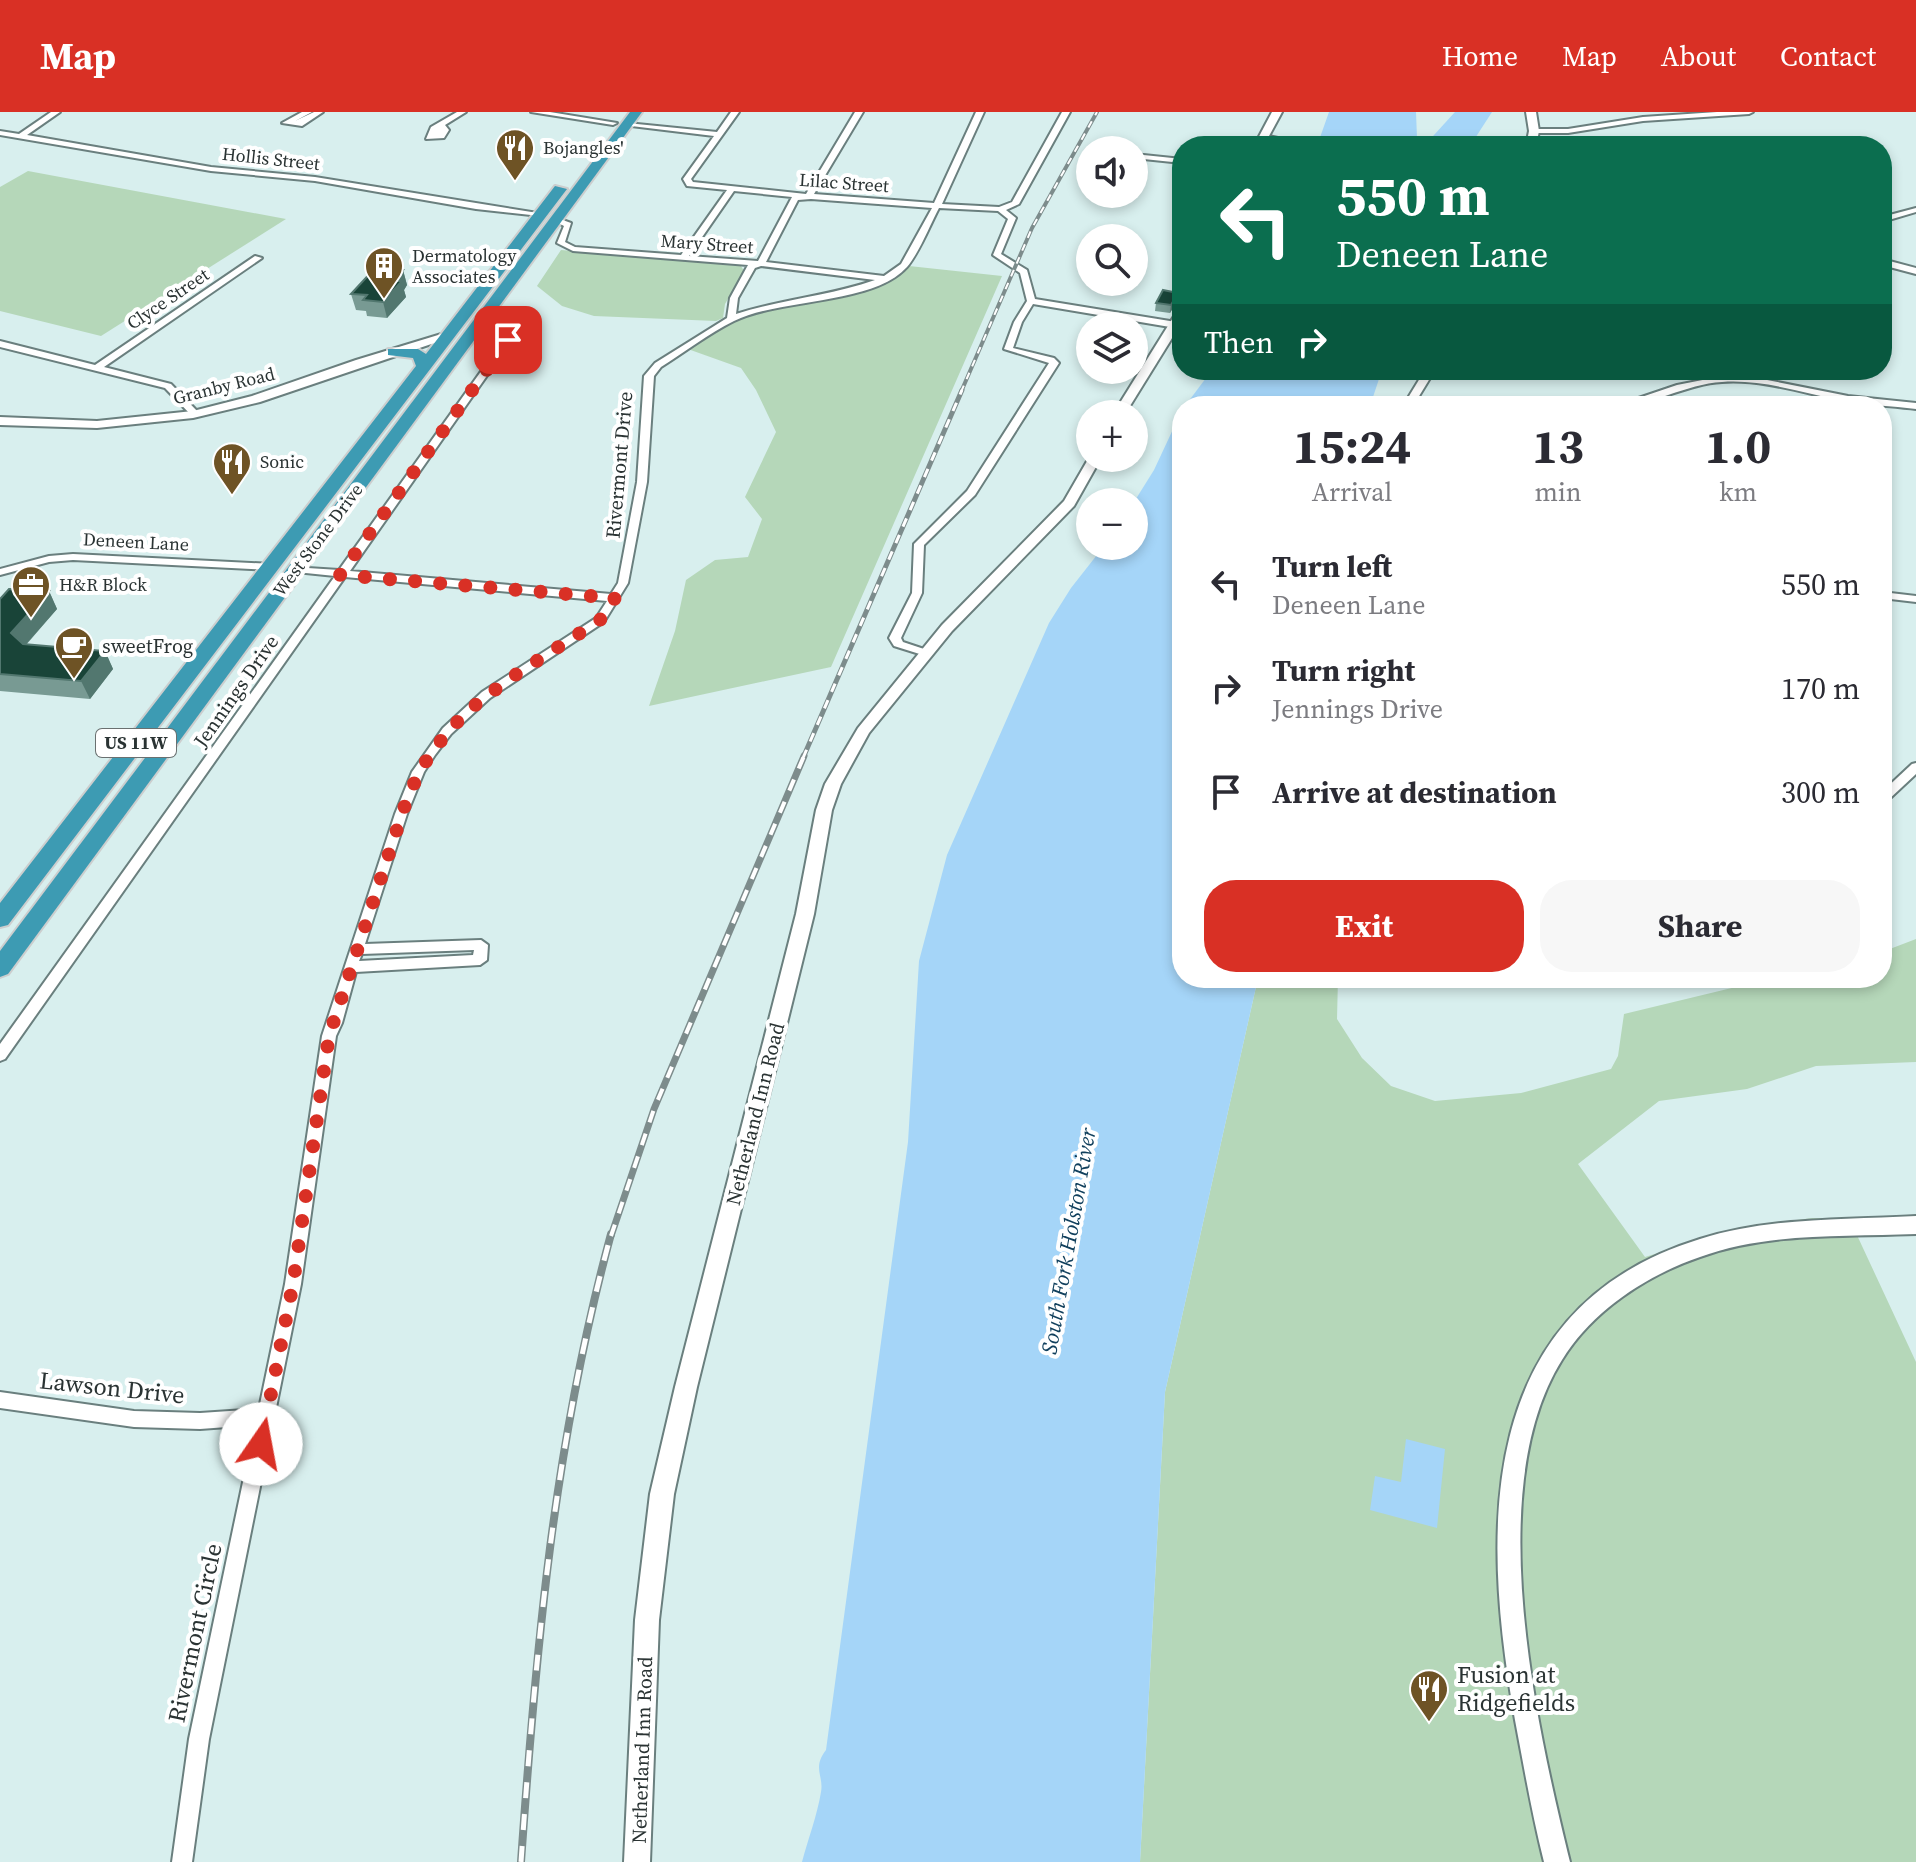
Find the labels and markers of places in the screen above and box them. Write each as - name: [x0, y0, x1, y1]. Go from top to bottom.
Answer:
- restaurant icon: Bojangles': [494, 127, 536, 182]
- place label: Bojangles': [543, 135, 624, 160]
- place label: Dermatology Associates: [412, 243, 517, 289]
- building icon: Dermatology Associates: [363, 245, 405, 300]
- pin: [474, 306, 542, 374]
- restaurant icon: Sonic: [211, 441, 253, 496]
- place label: Sonic: [260, 449, 304, 474]
- office icon: H&R Block: [10, 564, 52, 619]
- place label: H&R Block: [59, 572, 147, 597]
- cafe icon: sweetFrog: [53, 625, 95, 680]
- place label: sweetFrog: [102, 632, 193, 660]
- place label: Fusion at Ridgefields: [1457, 1658, 1575, 1719]
- restaurant icon: Fusion at Ridgefields: [1408, 1668, 1450, 1723]

